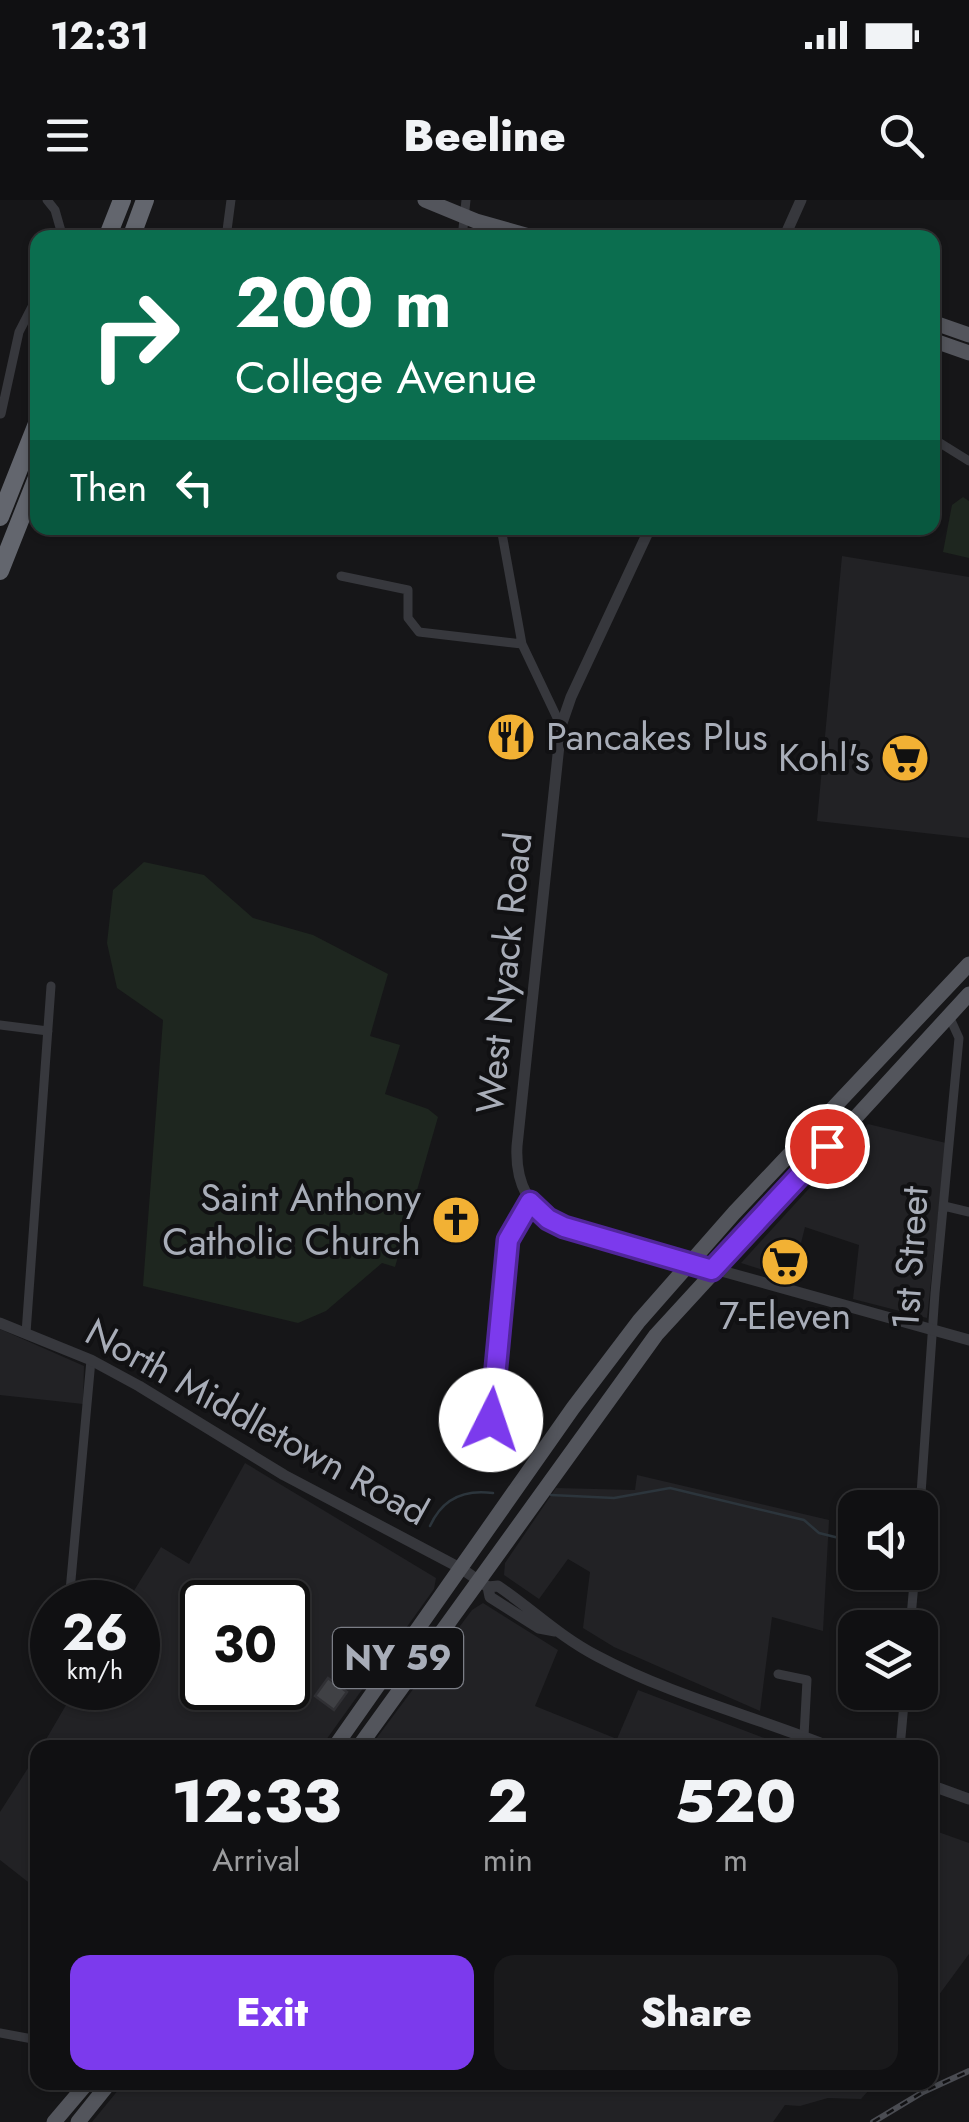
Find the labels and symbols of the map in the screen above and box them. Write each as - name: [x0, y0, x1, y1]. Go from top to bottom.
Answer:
- place label: Pancakes Plus: [546, 709, 768, 764]
- restaurant icon: Pancakes Plus: [485, 711, 537, 763]
- place label: Kohl's: [778, 730, 870, 785]
- supermarket icon: Kohl's: [879, 732, 931, 784]
- street label: West Nyack Road: [461, 830, 546, 1116]
- pin: [785, 1104, 870, 1189]
- place label: Saint Anthony Catholic Church: [162, 1170, 421, 1269]
- street label: 1st Street: [877, 1184, 942, 1332]
- church icon: Saint Anthony Catholic Church: [430, 1194, 482, 1246]
- supermarket icon: 7-Eleven: [759, 1236, 811, 1288]
- place label: 7-Eleven: [719, 1288, 851, 1343]
- street label: North Middletown Road: [76, 1304, 439, 1539]
- position arrow: [439, 1368, 543, 1472]
- speed limit sign: 30: [180, 1580, 310, 1710]
- road number: NY 59: [333, 1628, 463, 1688]

